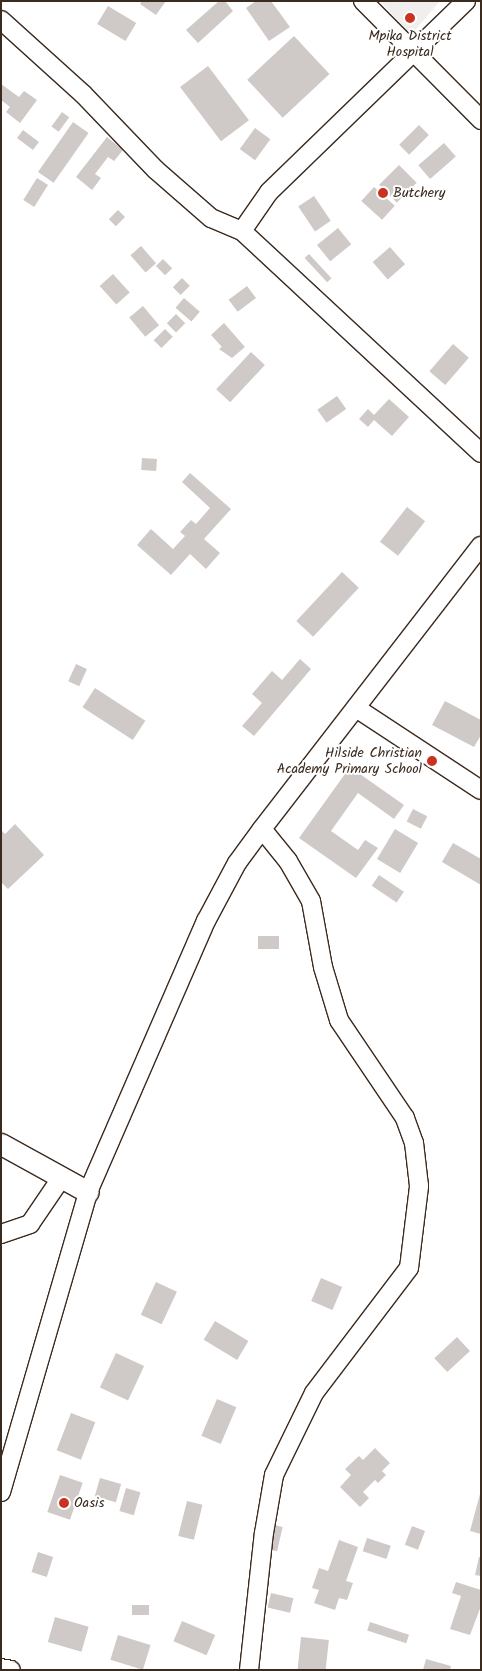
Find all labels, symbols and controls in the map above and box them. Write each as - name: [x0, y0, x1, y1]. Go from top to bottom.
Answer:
- marker: Mpika District Hospital: [403, 11, 417, 25]
- place label: Mpika District Hospital: [368, 28, 452, 60]
- place label: Butchery: [393, 185, 445, 201]
- marker: Butchery: [377, 187, 389, 199]
- place label: Hilside Christian Academy Primary School: [277, 745, 422, 778]
- marker: Hilside Christian Academy Primary School: [426, 755, 438, 767]
- place label: Oasis: [74, 1495, 104, 1511]
- marker: Oasis: [58, 1497, 70, 1509]

